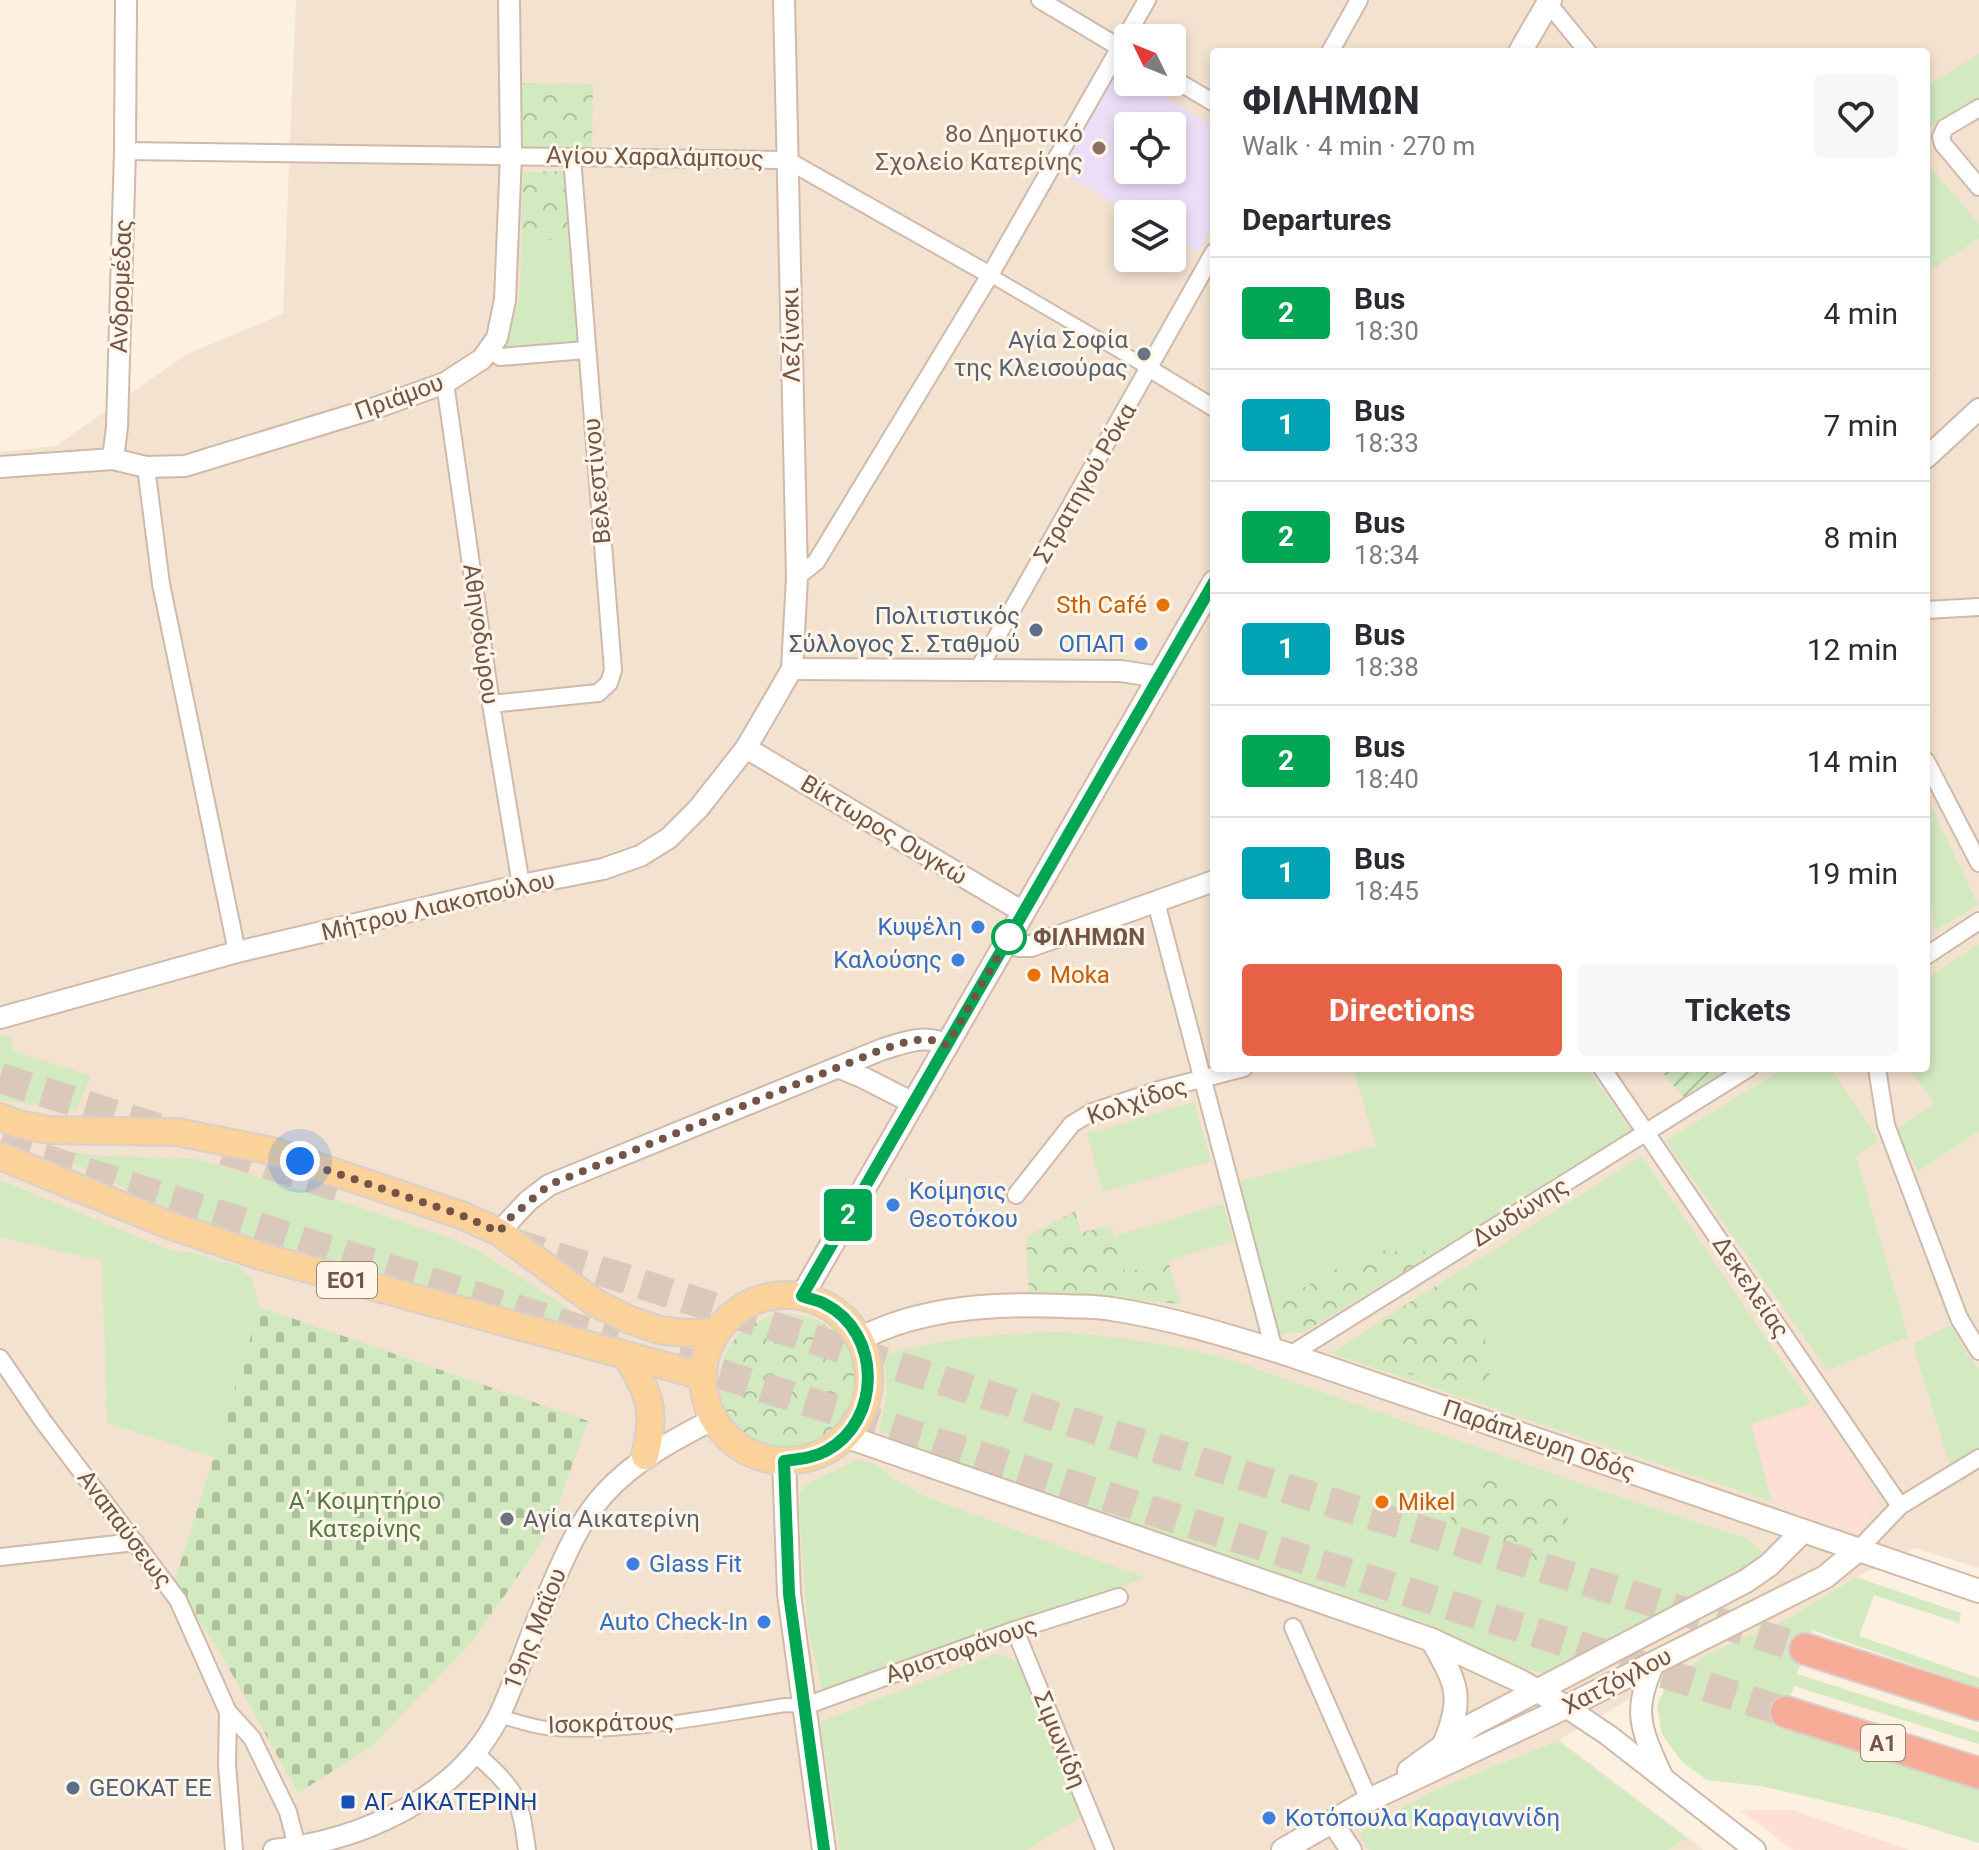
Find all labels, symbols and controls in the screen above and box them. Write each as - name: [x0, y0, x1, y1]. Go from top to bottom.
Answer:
- north arrow: [1114, 24, 1186, 96]
- map controls: [1114, 24, 1186, 272]
- button: heart: [1814, 74, 1898, 158]
- text: ΦΙΛΗΜΩΝ: [1242, 79, 1420, 123]
- button: locate: [1114, 112, 1186, 184]
- place label: 8ο Δημοτικό Σχολείο Κατερίνης: [875, 120, 1083, 176]
- text: Walk · 4 min · 270 m: [1242, 131, 1475, 161]
- marker: 8ο Δημοτικό Σχολείο Κατερίνης: [1090, 139, 1108, 157]
- street label: Αγίου Χαραλάμπους: [546, 141, 764, 173]
- button: layers: [1114, 200, 1186, 272]
- text: Departures: [1242, 202, 1392, 237]
- street label: Ανδρομέδας: [105, 218, 137, 354]
- text: Bus: [1354, 281, 1405, 316]
- street label: Λεζίνσκι: [776, 287, 806, 383]
- text: 2: [1278, 296, 1294, 329]
- text: 4 min: [1824, 296, 1898, 331]
- text: 18:30: [1354, 316, 1419, 346]
- place label: Αγία Σοφία της Κλεισούρας: [954, 326, 1128, 382]
- marker: Αγία Σοφία της Κλεισούρας: [1135, 345, 1153, 363]
- street label: Πριάμου: [351, 368, 447, 426]
- text: Bus: [1354, 393, 1405, 428]
- street label: Στρατηγού Ρόκα: [1028, 398, 1142, 568]
- text: 1: [1278, 408, 1294, 441]
- text: 7 min: [1824, 408, 1898, 443]
- street label: Βελεστίνου: [578, 417, 616, 545]
- text: 18:33: [1354, 428, 1419, 458]
- text: Bus: [1354, 505, 1405, 540]
- text: 2: [1278, 520, 1294, 553]
- text: 8 min: [1824, 520, 1898, 555]
- text: 18:34: [1354, 540, 1419, 570]
- street label: Αθηνοδώρου: [457, 562, 505, 706]
- place label: Sth Café: [1056, 591, 1147, 619]
- marker: Sth Café: [1154, 596, 1172, 614]
- place label: Πολιτιστικός Σύλλογος Σ. Σταθμού: [789, 602, 1020, 658]
- text: Bus: [1354, 617, 1405, 652]
- marker: Πολιτιστικός Σύλλογος Σ. Σταθμού: [1027, 621, 1045, 639]
- place label: ΟΠΑΠ: [1059, 630, 1125, 658]
- text: 1: [1278, 632, 1294, 665]
- text: 12 min: [1807, 632, 1898, 667]
- marker: ΟΠΑΠ: [1132, 635, 1150, 653]
- text: 18:38: [1354, 652, 1419, 682]
- text: Bus: [1354, 729, 1405, 764]
- text: 2: [1278, 744, 1294, 777]
- text: 14 min: [1807, 744, 1898, 779]
- text: 18:40: [1354, 764, 1419, 794]
- street label: Βίκτωρος Ουγκώ: [796, 769, 972, 891]
- text: Bus: [1354, 841, 1405, 876]
- text: 1: [1278, 856, 1294, 889]
- text: 19 min: [1807, 856, 1898, 891]
- street label: Μήτρου Λιακοπούλου: [319, 866, 557, 946]
- text: 18:45: [1354, 876, 1419, 906]
- place label: Κυψέλη: [877, 913, 962, 941]
- marker: Κυψέλη: [969, 918, 987, 936]
- marker: ΦΙΛΗΜΩΝ: [992, 920, 1026, 954]
- place label: ΦΙΛΗΜΩΝ: [1033, 923, 1145, 951]
- place label: Καλούσης: [833, 946, 942, 974]
- marker: Καλούσης: [949, 951, 967, 969]
- place label: Moka: [1050, 961, 1110, 989]
- button: Directions: [1242, 964, 1562, 1056]
- button: Tickets: [1578, 964, 1898, 1056]
- marker: Moka: [1025, 966, 1043, 984]
- street label: Κολχίδος: [1084, 1072, 1190, 1130]
- your location: [280, 1141, 320, 1181]
- street label: Δωδώνης: [1467, 1171, 1573, 1253]
- place label: Κοίμησις Θεοτόκου: [909, 1177, 1018, 1233]
- line badge: 2: [822, 1189, 874, 1241]
- marker: Κοίμησις Θεοτόκου: [884, 1196, 902, 1214]
- text: 2: [840, 1198, 856, 1231]
- street label: Δεκελείας: [1707, 1231, 1795, 1343]
- road number: ΕΟ1: [317, 1262, 377, 1298]
- street label: Παράπλευρη Οδός: [1439, 1394, 1639, 1486]
- street label: Αναπαύσεως: [72, 1465, 178, 1593]
- park label: Α΄ Κοιμητήριο Κατερίνης: [289, 1487, 441, 1543]
- place label: Mikel: [1398, 1488, 1455, 1516]
- marker: Mikel: [1373, 1493, 1391, 1511]
- place label: Αγία Αικατερίνη: [523, 1505, 700, 1533]
- marker: Αγία Αικατερίνη: [498, 1510, 516, 1528]
- place label: Glass Fit: [649, 1550, 742, 1578]
- marker: Glass Fit: [624, 1555, 642, 1573]
- street label: 19ης Μαΐου: [498, 1564, 572, 1694]
- place label: Auto Check-In: [599, 1608, 748, 1636]
- street label: Αριστοφάνους: [882, 1611, 1040, 1689]
- marker: Auto Check-In: [755, 1613, 773, 1631]
- street label: Χατζόγλου: [1558, 1642, 1676, 1720]
- street label: Σιμωνίδη: [1028, 1688, 1092, 1792]
- street label: Ισοκράτους: [547, 1707, 675, 1739]
- road number: Α1: [1861, 1725, 1905, 1761]
- place label: GEOKAT EE: [89, 1774, 212, 1802]
- marker: GEOKAT EE: [64, 1779, 82, 1797]
- place label: ΑΓ. ΑΙΚΑΤΕΡΙΝΗ: [364, 1788, 537, 1816]
- marker: ΑΓ. ΑΙΚΑΤΕΡΙΝΗ: [339, 1793, 357, 1811]
- place label: Κοτόπουλα Καραγιαννίδη: [1285, 1804, 1560, 1832]
- marker: Κοτόπουλα Καραγιαννίδη: [1260, 1809, 1278, 1827]

